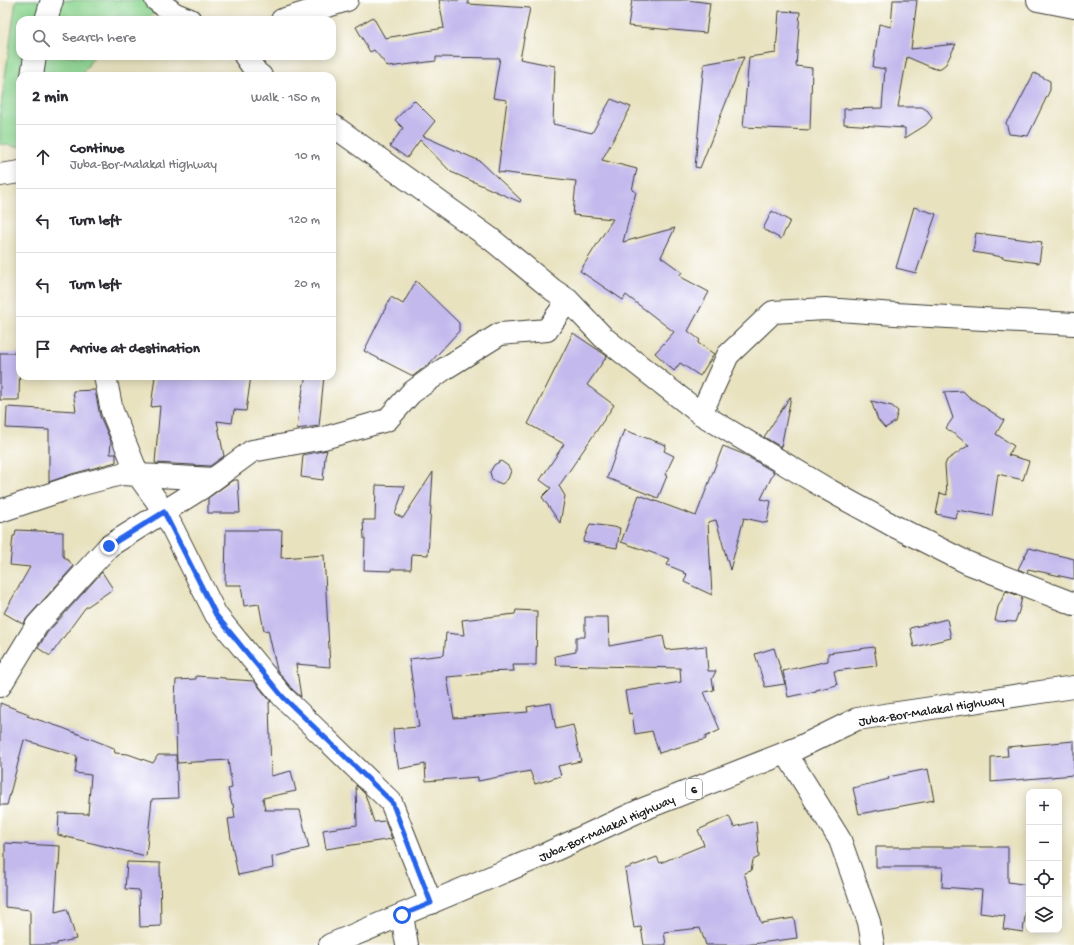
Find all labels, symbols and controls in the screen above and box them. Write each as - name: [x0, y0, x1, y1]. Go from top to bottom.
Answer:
- search box: [16, 16, 336, 60]
- icon: search: [30, 27, 52, 49]
- text: Search here: [62, 29, 136, 47]
- text: 2 min: [32, 88, 68, 108]
- text: Walk · 150 m: [251, 91, 320, 106]
- text: Continue: [70, 140, 124, 158]
- icon: ahead: [32, 146, 54, 168]
- text: 10 m: [295, 149, 320, 164]
- text: Juba-Bor-Malakal Highway: [70, 158, 217, 173]
- icon: left: [32, 210, 54, 232]
- text: Turn left: [70, 212, 121, 230]
- text: 120 m: [289, 213, 320, 228]
- icon: left: [32, 274, 54, 296]
- text: Turn left: [70, 276, 121, 294]
- text: 20 m: [294, 277, 320, 292]
- icon: arrive: [32, 338, 54, 360]
- text: Arrive at destination: [70, 340, 200, 358]
- route end: [100, 537, 118, 555]
- street label: Juba-Bor-Malakal Highway: [858, 692, 1006, 730]
- road number: 6: [686, 779, 702, 799]
- map controls: [1026, 789, 1062, 933]
- button: +: [1026, 789, 1062, 825]
- street label: Juba-Bor-Malakal Highway: [537, 792, 678, 866]
- button: −: [1026, 825, 1062, 861]
- button: locate: [1026, 861, 1062, 897]
- button: layers: [1026, 897, 1062, 933]
- route start: [393, 906, 411, 924]

